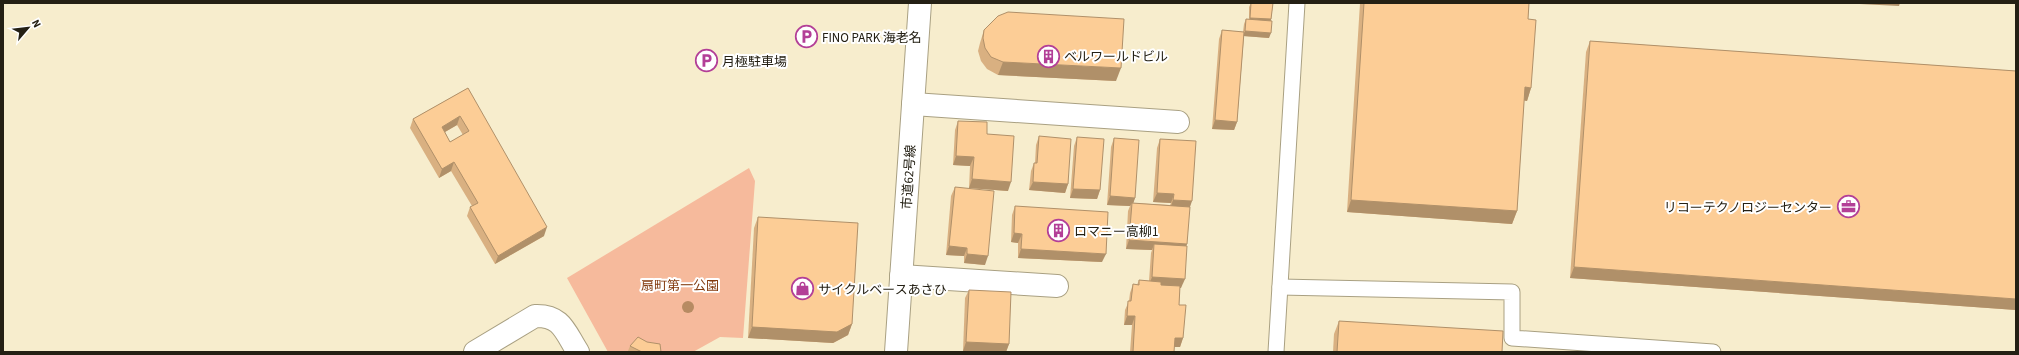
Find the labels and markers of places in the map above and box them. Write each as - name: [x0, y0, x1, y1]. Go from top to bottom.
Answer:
- parking icon: FINO PARK 海老名: [794, 24, 820, 50]
- place label: FINO PARK 海老名: [822, 29, 922, 47]
- building icon: ベルワールドビル: [1035, 43, 1061, 69]
- parking icon: 月極駐車場: [693, 48, 719, 74]
- place label: ベルワールドビル: [1064, 48, 1168, 66]
- place label: 月極駐車場: [722, 53, 787, 71]
- office icon: リコーテクノロジーセンター: [1835, 194, 1861, 220]
- place label: リコーテクノロジーセンター: [1664, 199, 1832, 217]
- building icon: ロマニー高柳1: [1045, 218, 1071, 244]
- place label: ロマニー高柳1: [1074, 223, 1158, 241]
- shop icon: サイクルベースあさひ: [789, 276, 815, 302]
- place label: サイクルベースあさひ: [818, 281, 947, 299]

